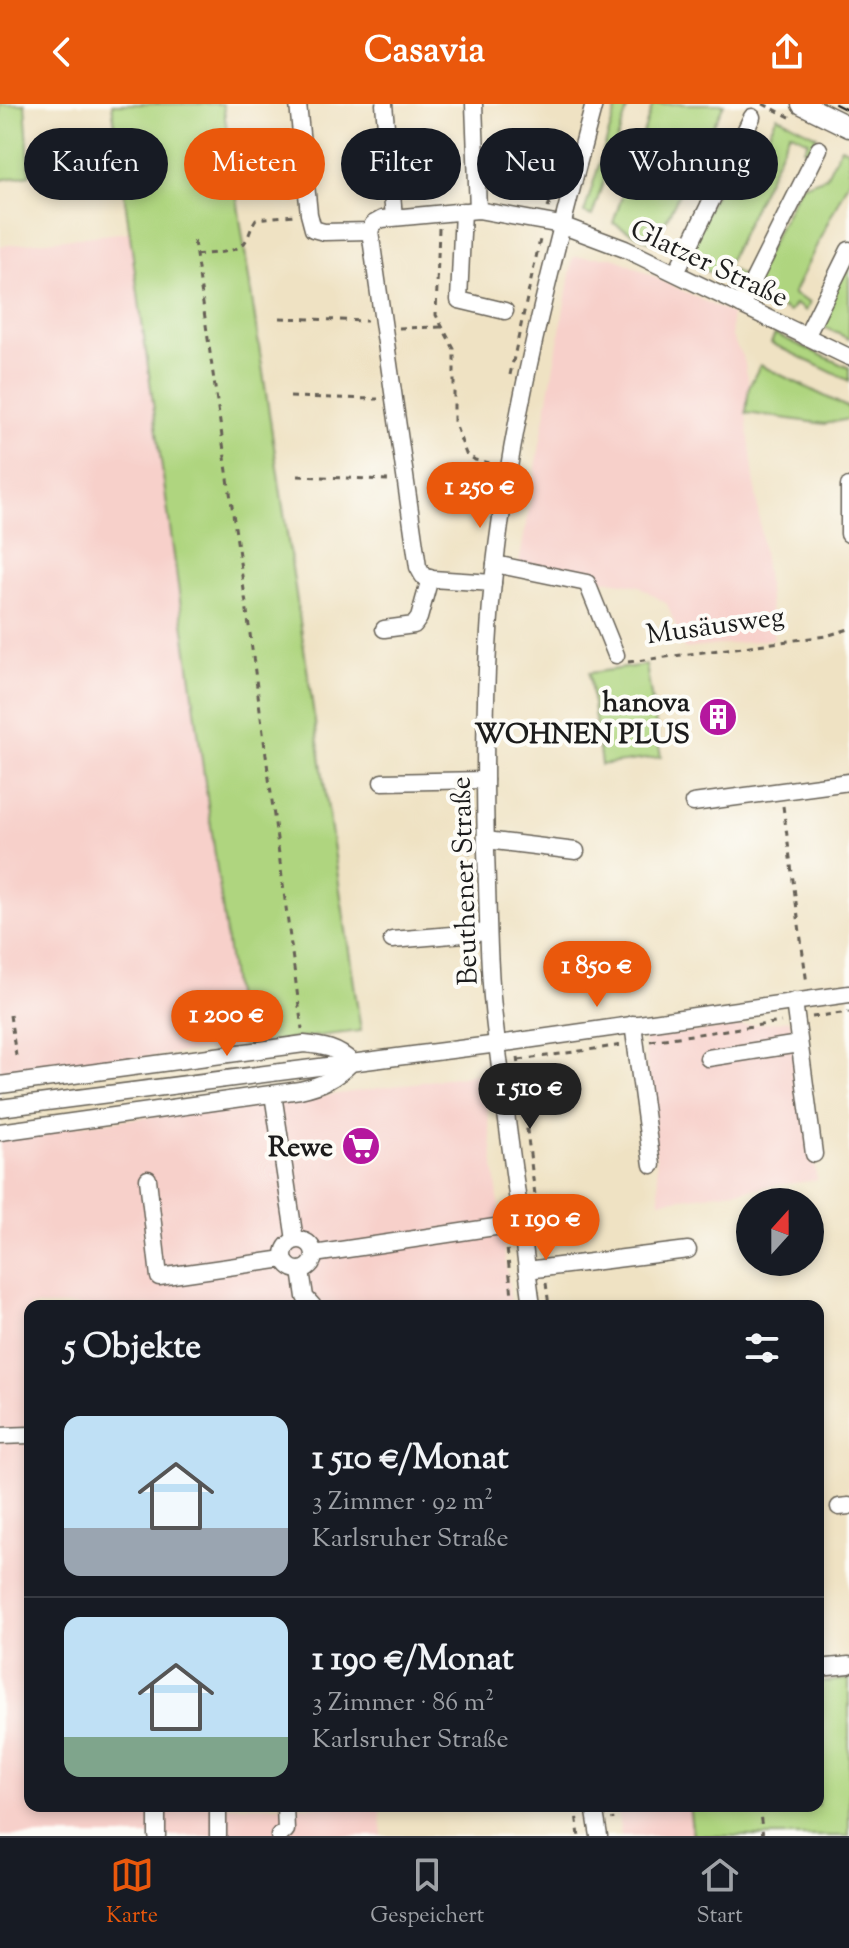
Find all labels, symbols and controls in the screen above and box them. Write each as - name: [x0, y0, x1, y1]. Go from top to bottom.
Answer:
- text: Casavia: [364, 26, 485, 78]
- icon: back: [40, 30, 84, 74]
- icon: share: [765, 30, 809, 74]
- chip: Kaufen: [24, 128, 168, 200]
- chip: Mieten: [184, 128, 325, 200]
- chip: Filter: [341, 128, 461, 200]
- chip: Neu: [477, 128, 584, 200]
- chip: Wohnung: [600, 128, 778, 200]
- street label: Glatzer Straße: [623, 211, 794, 319]
- pin: 1 250 €: [406, 462, 554, 530]
- text: 1 250 €: [445, 469, 515, 506]
- street label: Musäusweg: [644, 597, 787, 656]
- place label: hanova WOHNEN PLUS: [475, 684, 690, 756]
- building icon: hanova WOHNEN PLUS: [697, 696, 739, 738]
- street label: Beuthener Straße: [442, 776, 490, 986]
- pin: 1 850 €: [523, 941, 671, 1009]
- text: 1 850 €: [561, 948, 633, 985]
- pin: 1 200 €: [153, 990, 301, 1058]
- text: 1 200 €: [189, 997, 265, 1034]
- pin: 1 510 €: [456, 1063, 604, 1131]
- text: 1 510 €: [496, 1070, 564, 1107]
- supermarket icon: Rewe: [340, 1125, 382, 1167]
- place label: Rewe: [268, 1129, 333, 1169]
- north arrow: [736, 1188, 824, 1276]
- map controls: [736, 1188, 824, 1276]
- pin: 1 190 €: [472, 1194, 620, 1262]
- text: 1 190 €: [511, 1201, 581, 1238]
- text: 5 Objekte: [64, 1324, 201, 1373]
- icon: filters: [740, 1326, 784, 1370]
- text: 1 510 €/Monat: [312, 1435, 509, 1484]
- icon: home: [128, 1448, 224, 1544]
- text: 3 Zimmer · 92 m²: [312, 1484, 493, 1521]
- text: Karlsruher Straße: [312, 1521, 509, 1558]
- text: 1 190 €/Monat: [312, 1636, 514, 1685]
- icon: home: [128, 1649, 224, 1745]
- text: 3 Zimmer · 86 m²: [312, 1685, 494, 1722]
- text: Karlsruher Straße: [312, 1722, 509, 1759]
- tab: Karte: [106, 1853, 158, 1933]
- tab: Gespeichert: [370, 1853, 484, 1933]
- tab: Start: [697, 1853, 743, 1933]

